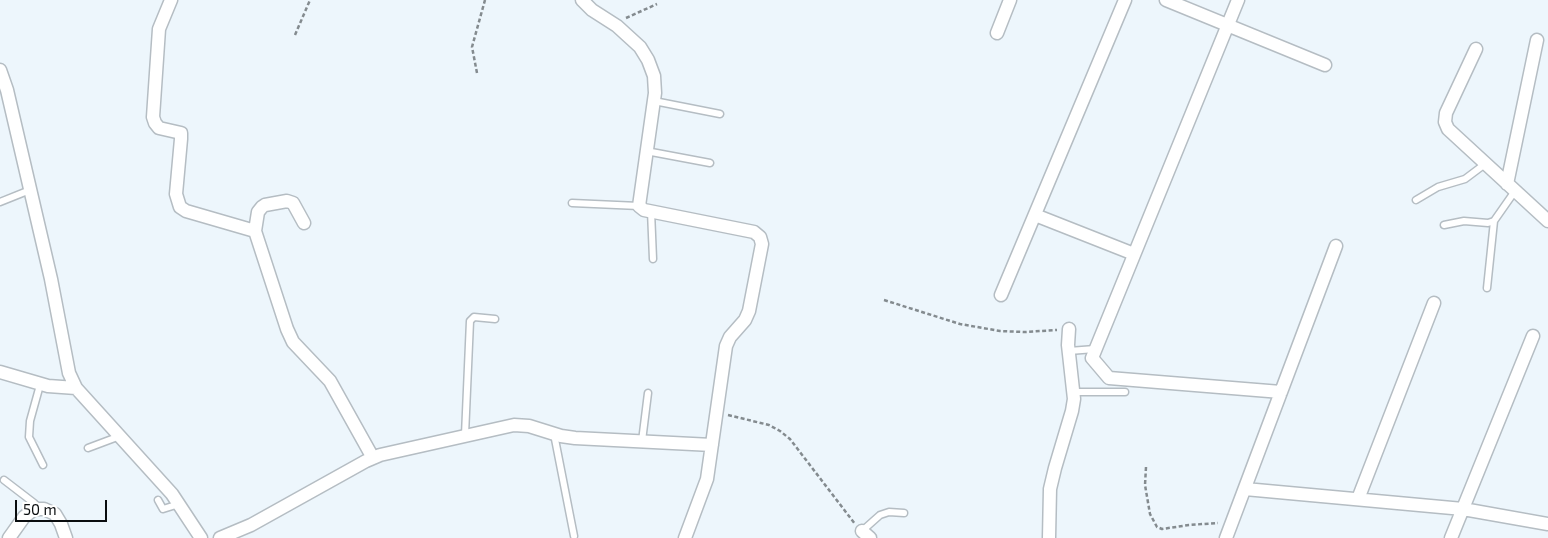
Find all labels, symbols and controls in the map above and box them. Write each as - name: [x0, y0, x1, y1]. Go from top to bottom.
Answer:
- scale bar: [18, 490, 110, 522]
- text: 50 m: [23, 500, 57, 518]

